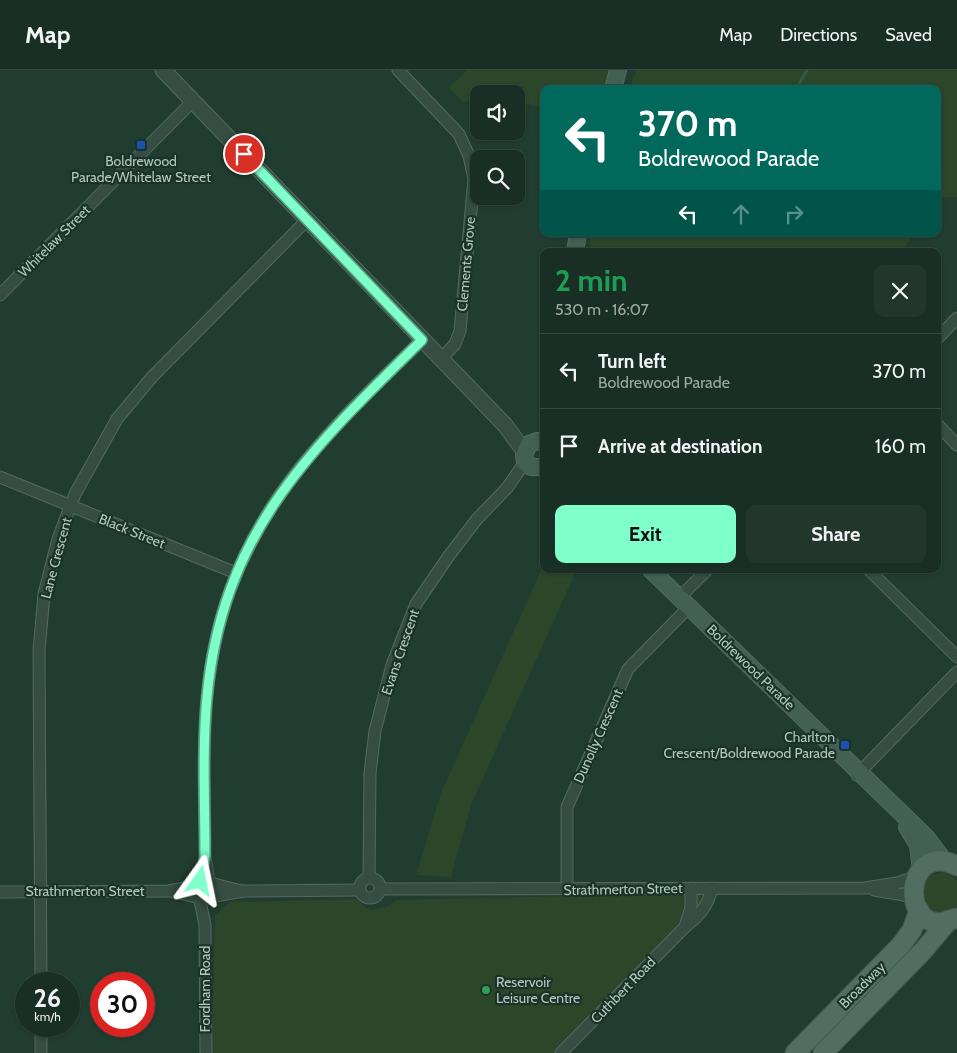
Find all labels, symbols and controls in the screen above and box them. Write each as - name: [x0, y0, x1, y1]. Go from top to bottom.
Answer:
- text: Map: [25, 20, 71, 49]
- text: Map: [719, 24, 752, 46]
- text: Directions: [780, 24, 857, 46]
- text: Saved: [885, 24, 932, 46]
- map controls: [470, 85, 525, 205]
- button: sound: [470, 85, 525, 140]
- text: 370 m: [638, 102, 737, 145]
- icon: left: [555, 105, 620, 170]
- pin: [223, 133, 265, 175]
- marker: Boldrewood Parade/Whitelaw Street: [135, 139, 147, 151]
- icon: arrive: [230, 140, 258, 168]
- text: Boldrewood Parade: [638, 145, 819, 172]
- button: search: [470, 150, 525, 205]
- place label: Boldrewood Parade/Whitelaw Street: [71, 152, 211, 186]
- icon: left: [674, 200, 702, 228]
- icon: ahead: [727, 200, 755, 228]
- icon: right: [780, 200, 808, 228]
- street label: Whitelaw Street: [14, 201, 94, 281]
- street label: Clements Grove: [453, 216, 479, 312]
- text: 2 min: [555, 262, 627, 299]
- button: close: [874, 265, 926, 317]
- text: 530 m · 16:07: [555, 300, 649, 319]
- text: Turn left: [598, 350, 666, 373]
- icon: left: [555, 357, 583, 385]
- text: 370 m: [872, 360, 926, 383]
- text: Boldrewood Parade: [598, 373, 730, 392]
- icon: arrive: [555, 432, 583, 460]
- text: Arrive at destination: [598, 435, 762, 458]
- text: 160 m: [875, 435, 926, 458]
- button: Exit: [555, 505, 736, 563]
- button: Share: [746, 505, 926, 563]
- street label: Black Street: [96, 510, 168, 553]
- street label: Lane Crescent: [37, 515, 76, 601]
- street label: Evans Crescent: [377, 607, 423, 697]
- street label: Boldrewood Parade: [703, 620, 799, 714]
- street label: Dunolly Crescent: [569, 686, 627, 786]
- place label: Charlton Crescent/Boldrewood Parade: [664, 728, 835, 762]
- marker: Charlton Crescent/Boldrewood Parade: [839, 739, 851, 751]
- position arrow: [173, 854, 225, 906]
- street label: Strathmerton Street: [563, 879, 683, 899]
- street label: Strathmerton Street: [25, 882, 145, 900]
- street label: Fordham Road: [196, 946, 214, 1032]
- street label: Cuthbert Road: [587, 953, 659, 1027]
- street label: Broadway: [835, 958, 889, 1012]
- speed limit sign: 30: [90, 972, 155, 1037]
- place label: Reservoir Leisure Centre: [496, 973, 580, 1007]
- text: 26: [34, 983, 61, 1013]
- marker: Reservoir Leisure Centre: [480, 984, 492, 996]
- text: km/h: [34, 1009, 61, 1024]

